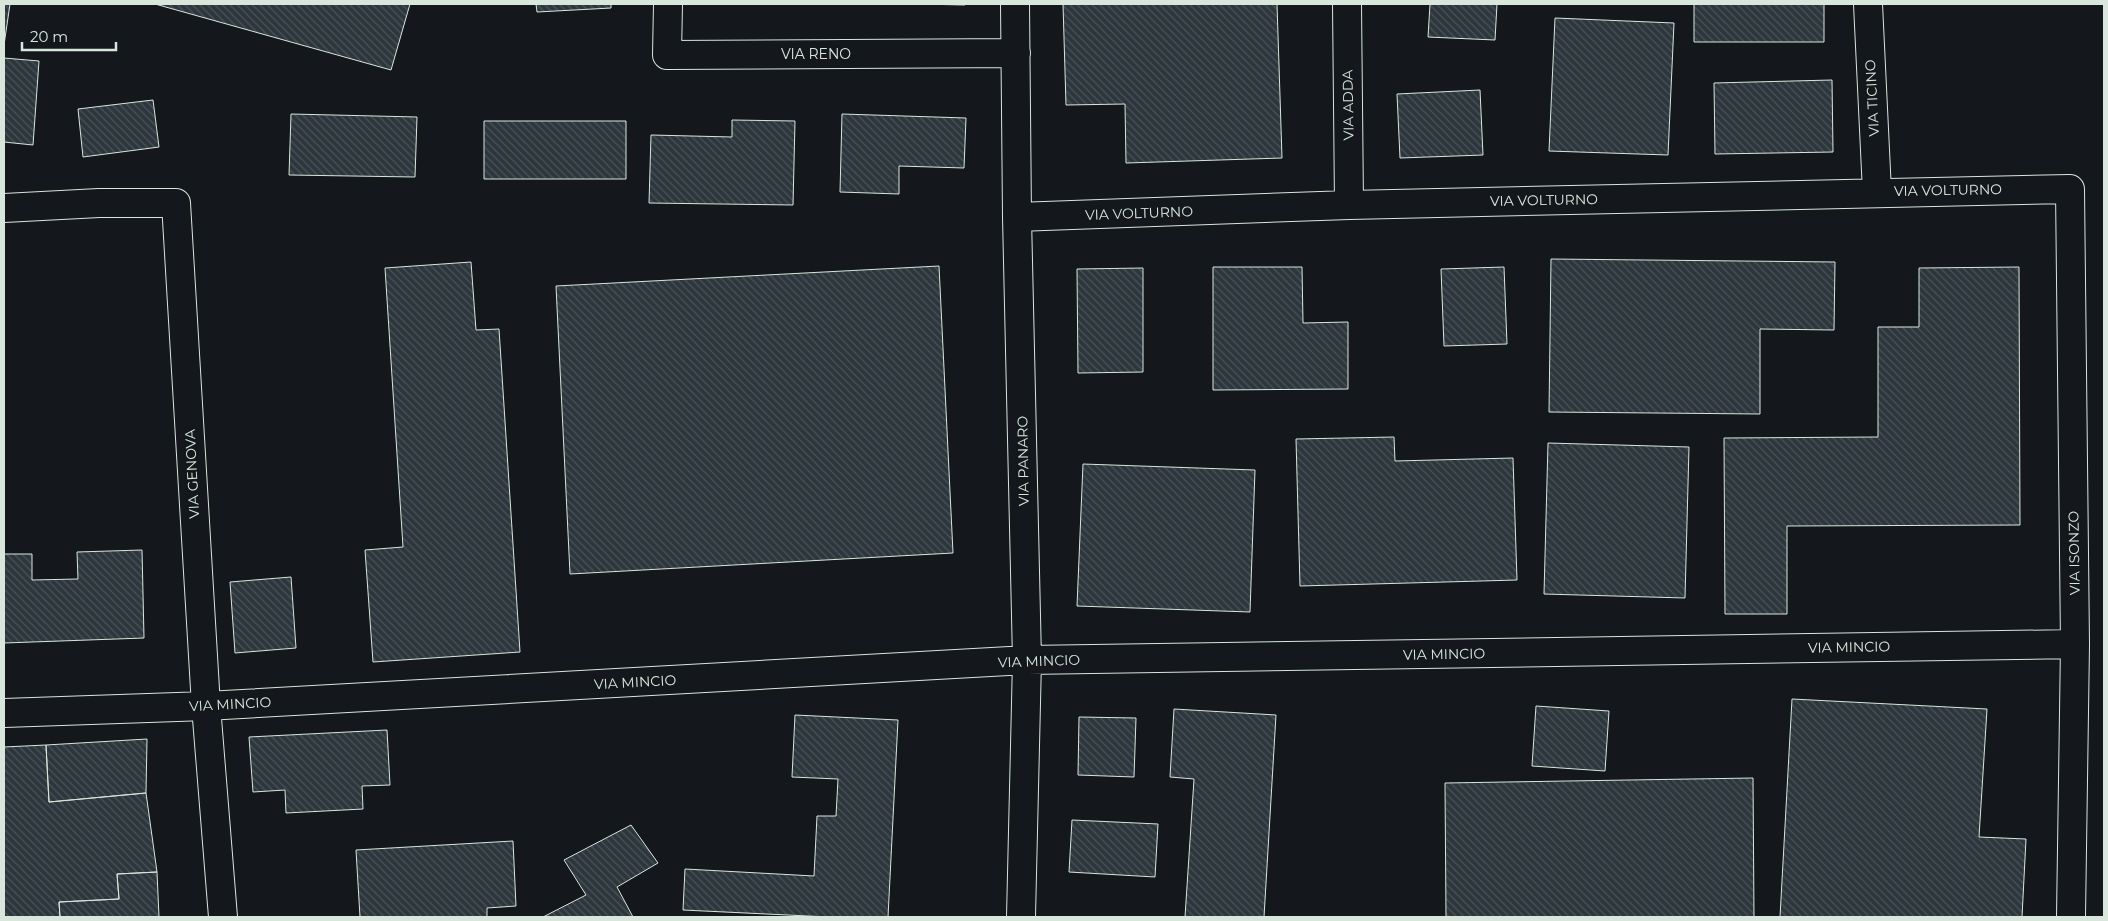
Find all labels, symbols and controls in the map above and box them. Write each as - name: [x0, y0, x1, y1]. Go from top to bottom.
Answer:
- scale bar: [22, 20, 116, 52]
- text: 20 m: [30, 27, 68, 46]
- street label: VIA RENO: [781, 45, 851, 63]
- street label: VIA TICINO: [1861, 59, 1883, 137]
- street label: VIA ADDA: [1338, 69, 1358, 140]
- street label: VIA VOLTURNO: [1894, 180, 2002, 200]
- street label: VIA VOLTURNO: [1490, 190, 1598, 210]
- street label: VIA VOLTURNO: [1085, 202, 1194, 224]
- street label: VIA PANARO: [1013, 415, 1033, 506]
- street label: VIA GENOVA: [181, 428, 203, 519]
- street label: VIA ISONZO: [2064, 510, 2084, 595]
- street label: VIA MINCIO: [1808, 637, 1891, 657]
- street label: VIA MINCIO: [1403, 644, 1486, 664]
- street label: VIA MINCIO: [998, 651, 1081, 671]
- street label: VIA MINCIO: [593, 671, 677, 693]
- street label: VIA MINCIO: [188, 693, 272, 715]

